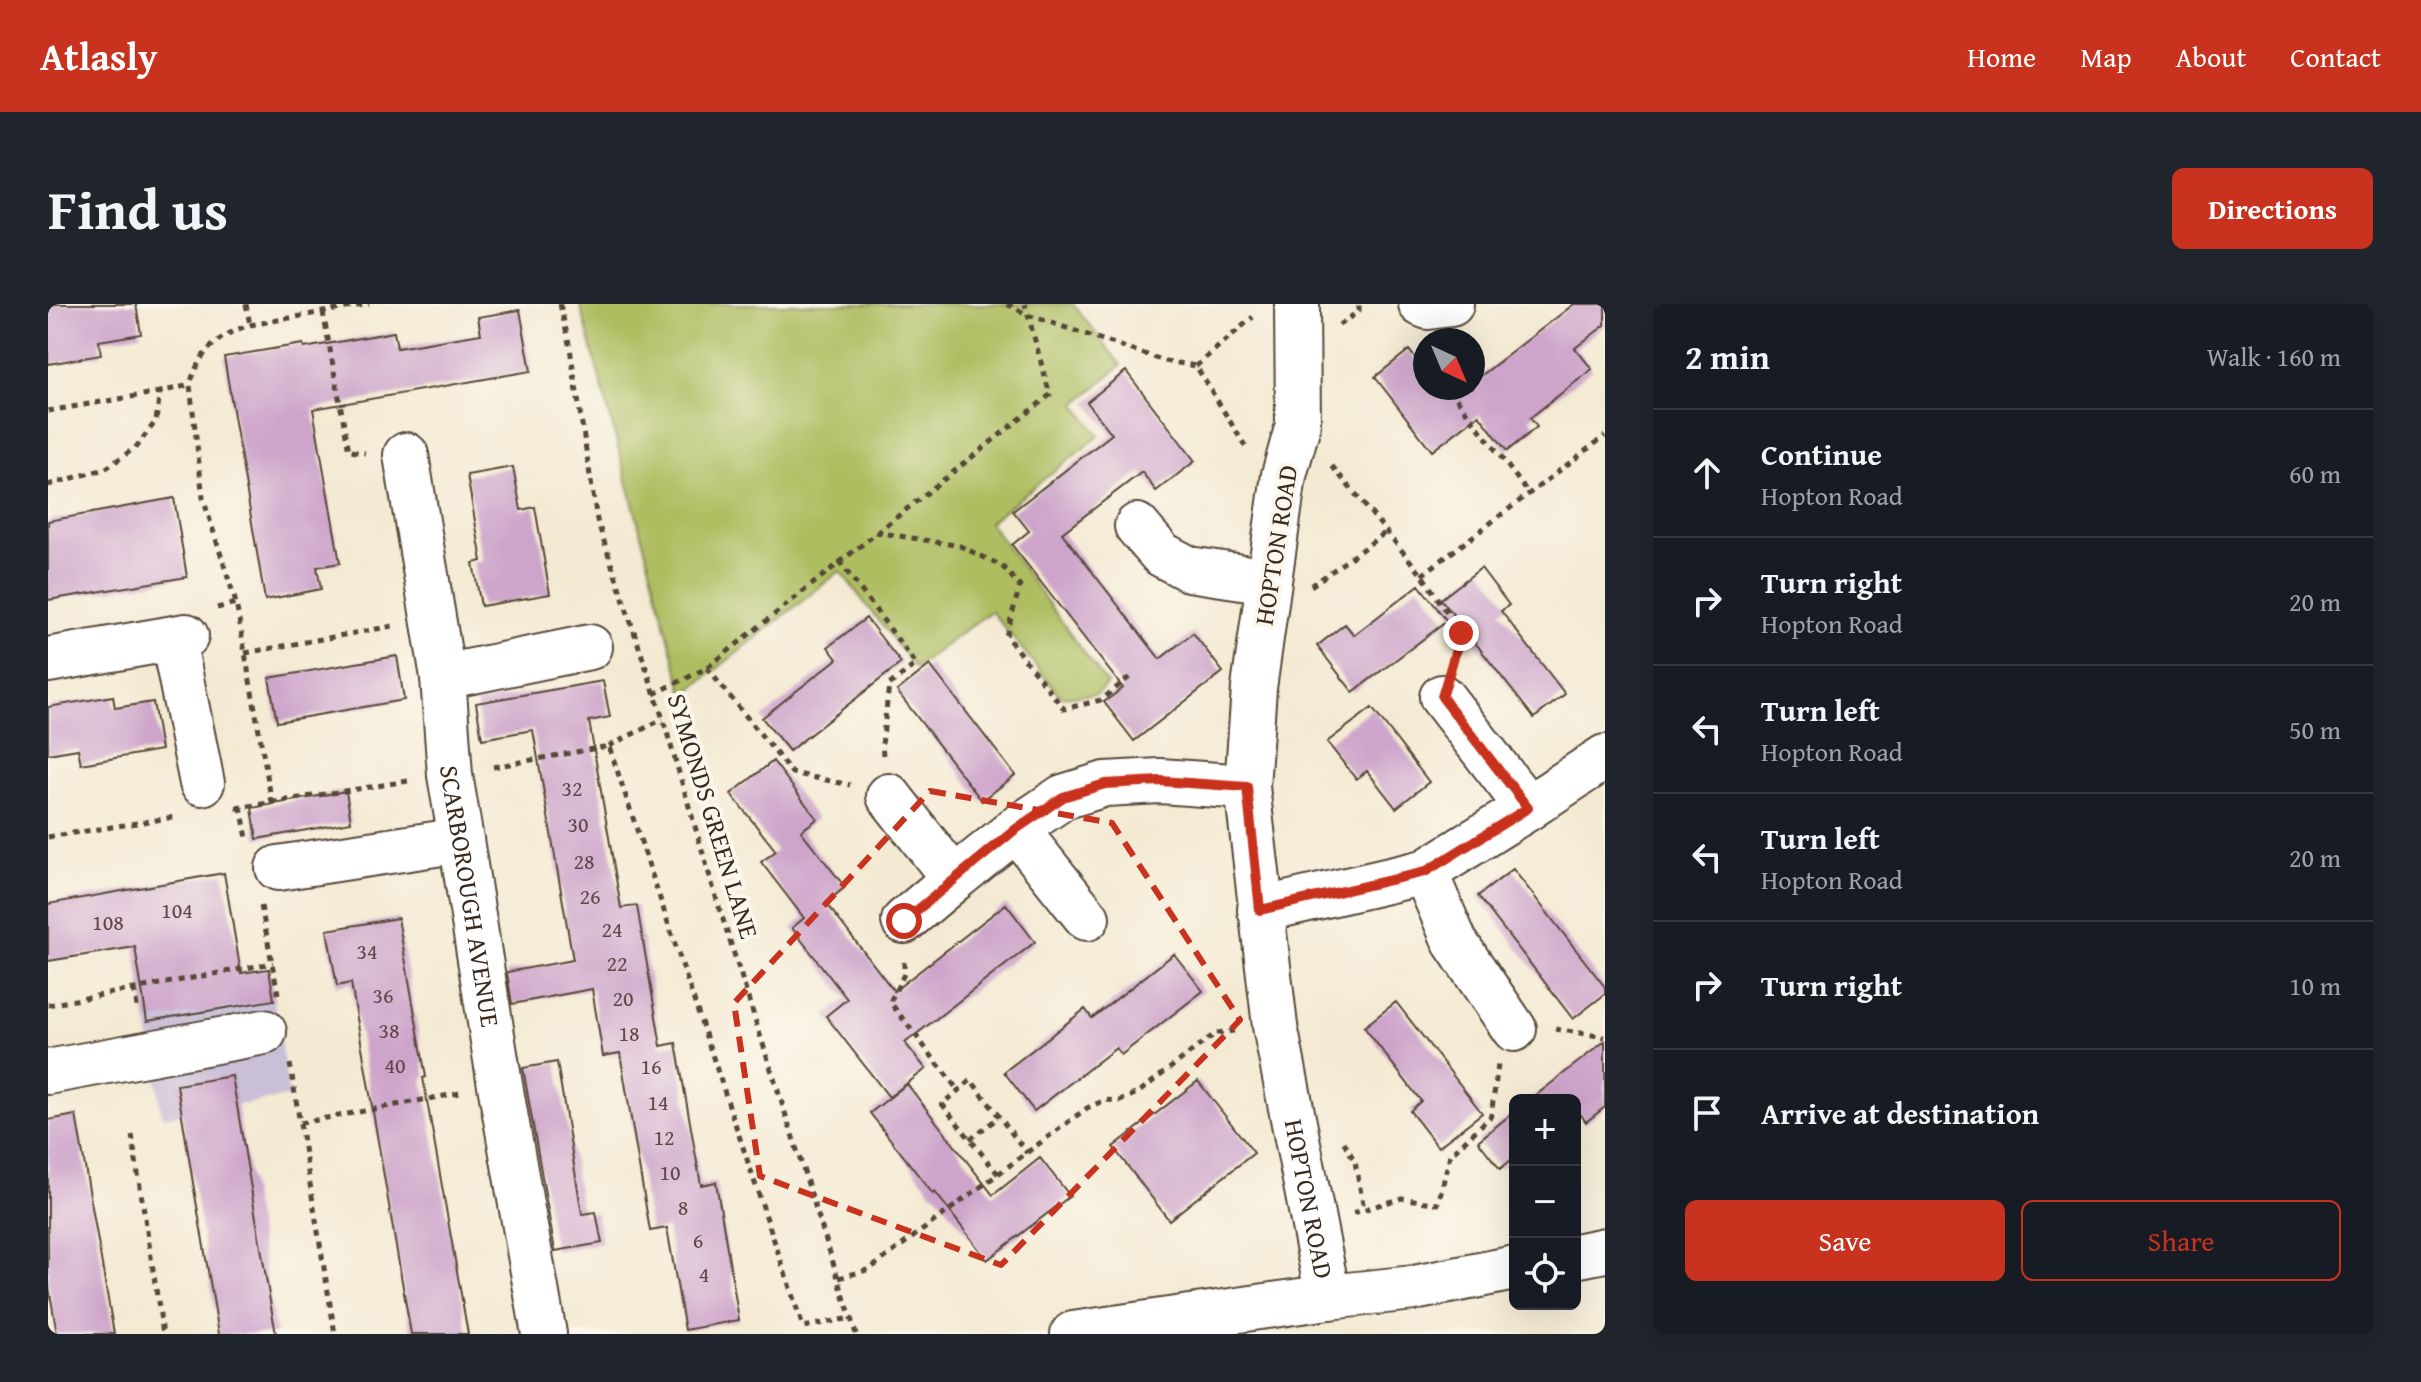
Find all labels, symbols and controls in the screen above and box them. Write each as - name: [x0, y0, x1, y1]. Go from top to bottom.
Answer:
- text: Atlasly: [40, 28, 158, 84]
- text: Home: [1967, 36, 2036, 77]
- text: Map: [2080, 36, 2132, 77]
- text: About: [2176, 36, 2246, 77]
- text: Contact: [2290, 36, 2381, 77]
- text: Find us: [48, 167, 228, 250]
- button: Directions: [2172, 168, 2373, 249]
- north arrow: [1413, 328, 1485, 400]
- text: 2 min: [1685, 332, 1770, 381]
- text: Walk · 160 m: [2207, 337, 2341, 376]
- text: Continue: [1761, 432, 1882, 476]
- icon: ahead: [1685, 451, 1729, 495]
- text: 60 m: [2289, 454, 2341, 493]
- street label: HOPTON ROAD: [1244, 462, 1307, 628]
- text: Hopton Road: [1761, 476, 1903, 515]
- text: Turn right: [1761, 560, 1902, 604]
- icon: right: [1685, 579, 1729, 623]
- text: 20 m: [2289, 582, 2341, 621]
- text: Hopton Road: [1761, 604, 1903, 643]
- route end: [1443, 615, 1479, 651]
- street label: SYMONDS GREEN LANE: [658, 688, 769, 943]
- text: Turn left: [1761, 688, 1880, 732]
- icon: left: [1685, 707, 1729, 751]
- text: 50 m: [2289, 710, 2341, 749]
- text: Hopton Road: [1761, 732, 1903, 771]
- street label: SCARBOROUGH AVENUE: [430, 764, 510, 1030]
- house number: 32: [561, 772, 583, 804]
- house number: 30: [567, 808, 589, 840]
- text: Turn left: [1761, 816, 1880, 860]
- icon: left: [1685, 835, 1729, 879]
- text: 20 m: [2289, 838, 2341, 877]
- house number: 28: [573, 845, 595, 877]
- text: Hopton Road: [1761, 860, 1903, 899]
- house number: 26: [579, 880, 601, 912]
- house number: 104: [161, 894, 193, 926]
- route start: [886, 903, 922, 939]
- house number: 108: [92, 906, 124, 938]
- house number: 24: [601, 913, 623, 945]
- house number: 34: [356, 935, 378, 967]
- house number: 22: [606, 947, 628, 979]
- icon: right: [1685, 963, 1729, 1007]
- text: Turn right: [1761, 963, 1902, 1007]
- text: 10 m: [2289, 966, 2341, 1005]
- house number: 36: [372, 979, 394, 1011]
- house number: 20: [612, 982, 634, 1014]
- house number: 38: [378, 1014, 400, 1046]
- house number: 18: [618, 1017, 640, 1049]
- house number: 40: [384, 1049, 406, 1081]
- house number: 16: [640, 1050, 662, 1082]
- house number: 14: [647, 1086, 669, 1118]
- icon: arrive: [1685, 1091, 1729, 1135]
- text: Arrive at destination: [1761, 1091, 2039, 1135]
- map controls: [1509, 1094, 1581, 1310]
- button: +: [1509, 1094, 1581, 1166]
- street label: HOPTON ROAD: [1275, 1116, 1344, 1282]
- house number: 12: [653, 1121, 675, 1153]
- house number: 10: [659, 1156, 681, 1188]
- button: −: [1509, 1166, 1581, 1238]
- house number: 8: [678, 1191, 688, 1223]
- button: Save: [1685, 1200, 2005, 1281]
- button: Share: [2021, 1200, 2341, 1281]
- house number: 6: [693, 1224, 703, 1256]
- button: locate: [1509, 1238, 1581, 1310]
- house number: 4: [699, 1258, 709, 1290]

